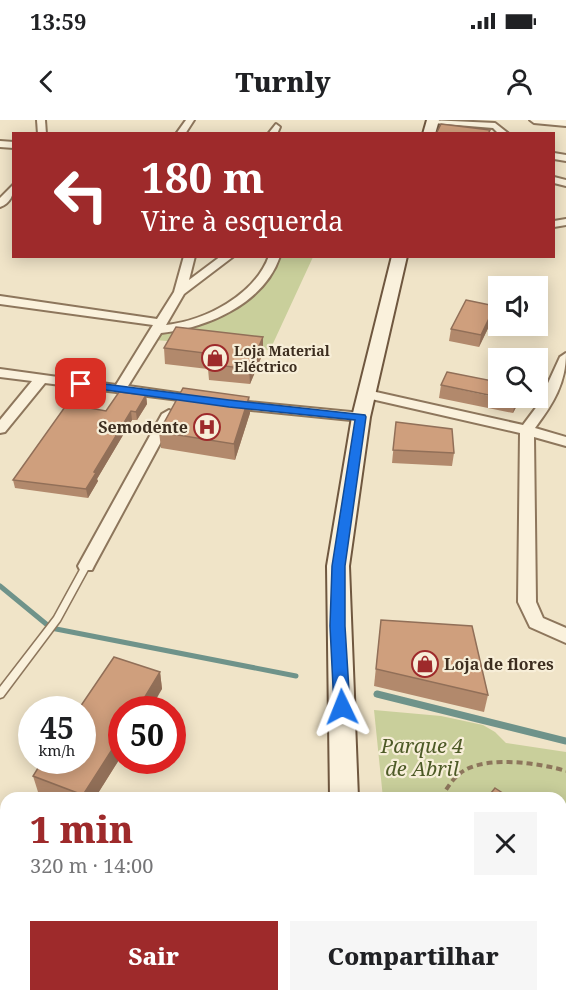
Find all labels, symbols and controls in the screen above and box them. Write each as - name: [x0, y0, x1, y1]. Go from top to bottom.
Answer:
- text: 13:59: [30, 6, 86, 36]
- text: Turnly: [235, 63, 331, 100]
- icon: back: [30, 65, 63, 98]
- icon: person: [503, 65, 536, 98]
- text: 180 m: [141, 148, 265, 205]
- icon: left: [42, 156, 120, 234]
- text: Vire à esquerda: [141, 202, 344, 239]
- map controls: [488, 276, 548, 408]
- button: sound: [488, 276, 548, 336]
- place label: Loja Material Eléctrico: [234, 341, 330, 376]
- shop icon: Loja Material Eléctrico: [200, 343, 230, 373]
- button: search: [488, 348, 548, 408]
- pin: [55, 358, 106, 409]
- icon: arrive: [64, 367, 97, 400]
- hospital icon: Semodente: [192, 412, 222, 442]
- place label: Semodente: [98, 416, 188, 438]
- shop icon: Loja de flores: [410, 649, 440, 679]
- place label: Loja de flores: [444, 653, 554, 675]
- position arrow: [310, 675, 374, 739]
- speed limit sign: 50: [108, 696, 186, 774]
- text: 45: [40, 707, 74, 748]
- park label: Parque 4 de Abril: [380, 732, 463, 782]
- text: km/h: [39, 740, 75, 760]
- text: 1 min: [30, 805, 133, 854]
- button: close: [474, 812, 537, 875]
- text: 320 m · 14:00: [30, 852, 153, 879]
- button: Sair: [30, 921, 278, 990]
- button: Compartilhar: [290, 921, 537, 990]

